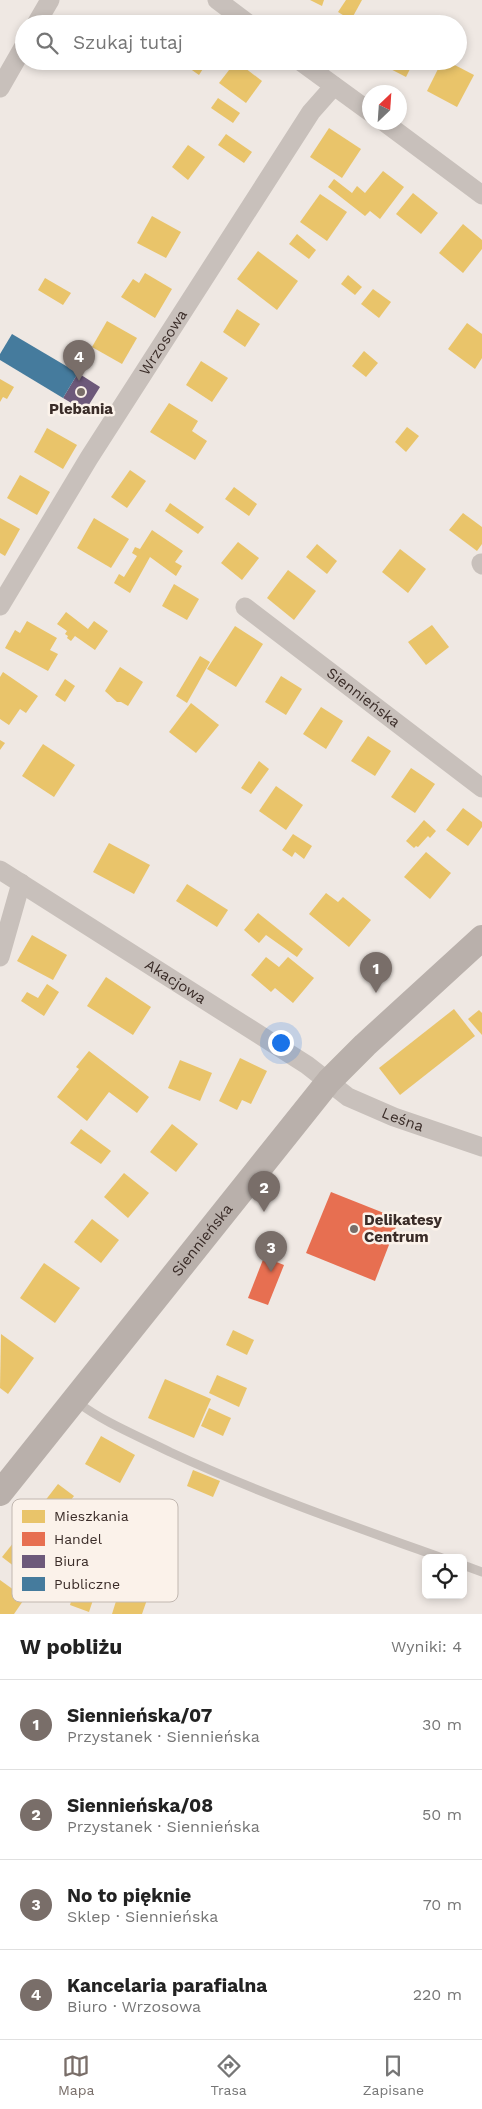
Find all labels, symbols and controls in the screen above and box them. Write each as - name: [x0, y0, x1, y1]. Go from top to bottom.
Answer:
- search box: [15, 15, 467, 70]
- icon: search: [33, 29, 61, 57]
- text: Szukaj tutaj: [73, 31, 183, 54]
- north arrow: [362, 85, 407, 130]
- street label: Wrzosowa: [135, 306, 191, 379]
- pin: 4: [63, 340, 95, 381]
- marker: Plebania: [75, 386, 87, 398]
- place label: Plebania: [49, 400, 113, 418]
- street label: Siennieńska: [323, 664, 404, 731]
- pin: 1: [360, 952, 392, 993]
- street label: Akacjowa: [142, 955, 210, 1008]
- your location: [268, 1030, 294, 1056]
- street label: Leśna: [379, 1104, 426, 1136]
- pin: 2: [248, 1171, 280, 1212]
- street label: Siennieńska: [168, 1200, 237, 1280]
- place label: Delikatesy Centrum: [364, 1211, 442, 1246]
- marker: Delikatesy Centrum: [348, 1223, 360, 1235]
- pin: 3: [255, 1231, 287, 1272]
- legend: [12, 1499, 178, 1602]
- text: Mieszkania: [54, 1508, 129, 1524]
- text: Handel: [54, 1531, 103, 1547]
- text: Biura: [54, 1553, 89, 1569]
- map controls: [422, 1554, 467, 1599]
- button: locate: [422, 1554, 467, 1599]
- text: Publiczne: [54, 1576, 120, 1592]
- text: W pobliżu: [20, 1634, 122, 1659]
- text: Wyniki: 4: [391, 1637, 462, 1656]
- text: Siennieńska/07: [67, 1704, 212, 1727]
- text: 1: [33, 1715, 39, 1734]
- text: 30 m: [422, 1715, 462, 1734]
- text: Przystanek · Siennieńska: [67, 1727, 260, 1746]
- text: Siennieńska/08: [67, 1794, 213, 1817]
- text: 2: [31, 1805, 41, 1824]
- text: 50 m: [422, 1805, 462, 1824]
- text: Przystanek · Siennieńska: [67, 1817, 260, 1836]
- text: No to pięknie: [67, 1884, 191, 1907]
- text: 3: [31, 1895, 41, 1914]
- text: 70 m: [423, 1895, 462, 1914]
- text: Sklep · Siennieńska: [67, 1907, 218, 1926]
- text: Kancelaria parafialna: [67, 1974, 267, 1997]
- text: 4: [31, 1985, 41, 2004]
- text: 220 m: [413, 1985, 462, 2004]
- text: Biuro · Wrzosowa: [67, 1997, 201, 2016]
- tab: Mapa: [58, 2052, 94, 2098]
- tab: Trasa: [210, 2052, 247, 2098]
- tab: Zapisane: [363, 2052, 424, 2098]

